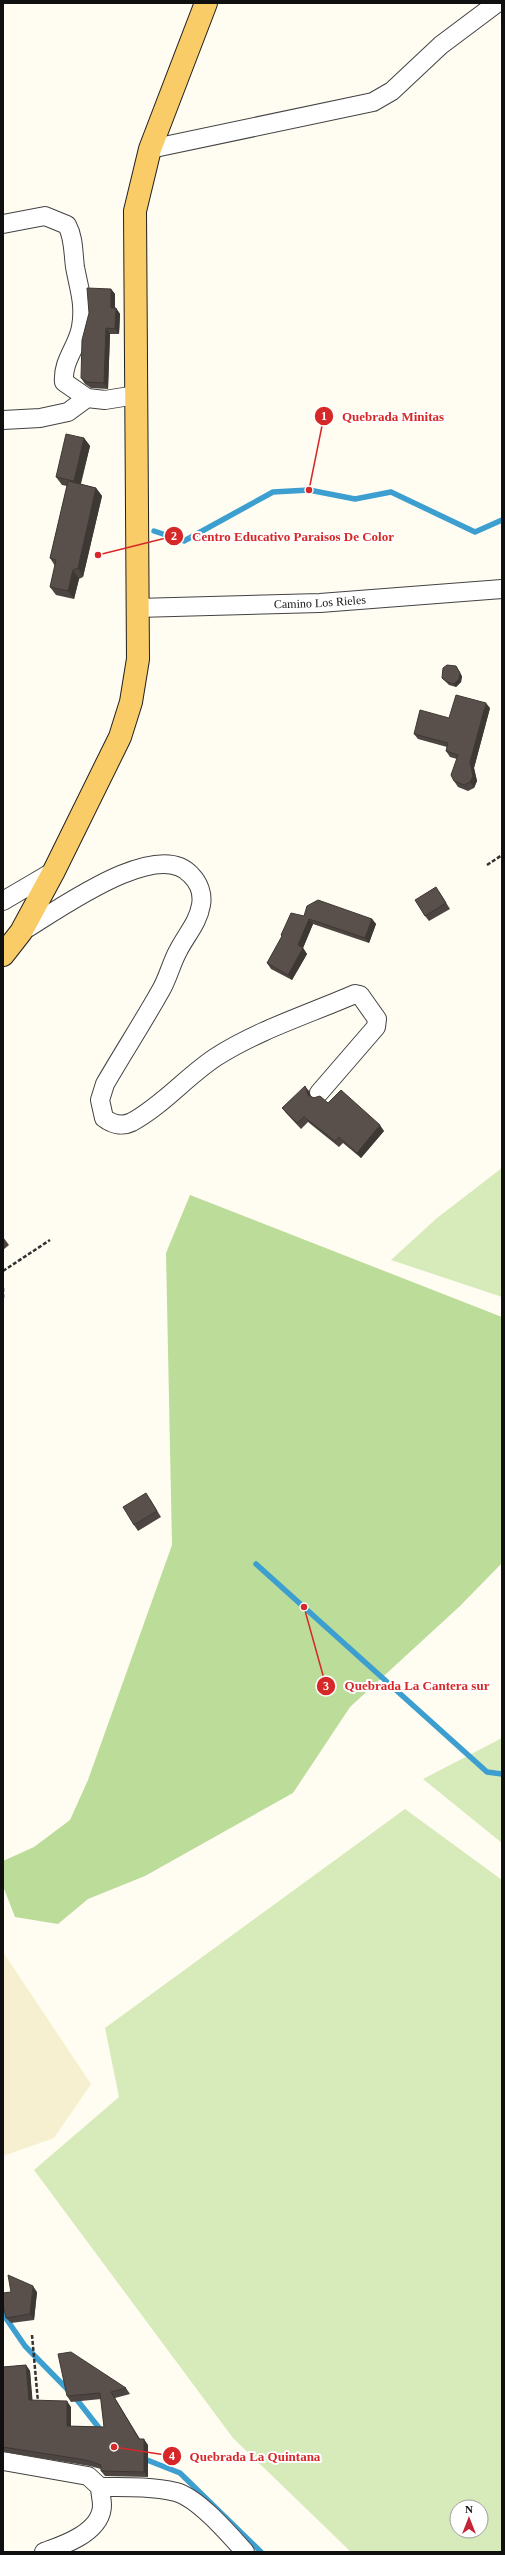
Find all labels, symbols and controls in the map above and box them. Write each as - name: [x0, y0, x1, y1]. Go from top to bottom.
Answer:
- callout: Quebrada Minitas: [314, 404, 453, 429]
- text: 1: [321, 409, 327, 423]
- text: Quebrada Minitas: [342, 409, 444, 424]
- callout: Centro Educativo Paraisos De Color: [164, 523, 402, 548]
- text: 2: [171, 529, 177, 543]
- text: Centro Educativo Paraisos De Color: [192, 529, 394, 544]
- street label: Camino Los Rieles: [274, 592, 367, 611]
- callout: Quebrada La Cantera sur: [316, 1673, 497, 1698]
- text: Quebrada La Cantera sur: [345, 1678, 490, 1693]
- text: 3: [323, 1679, 329, 1693]
- callout: Quebrada La Quintana: [162, 2444, 329, 2469]
- text: 4: [169, 2449, 175, 2463]
- text: Quebrada La Quintana: [190, 2449, 321, 2464]
- north arrow: [449, 2499, 489, 2539]
- text: N: [465, 2503, 473, 2515]

